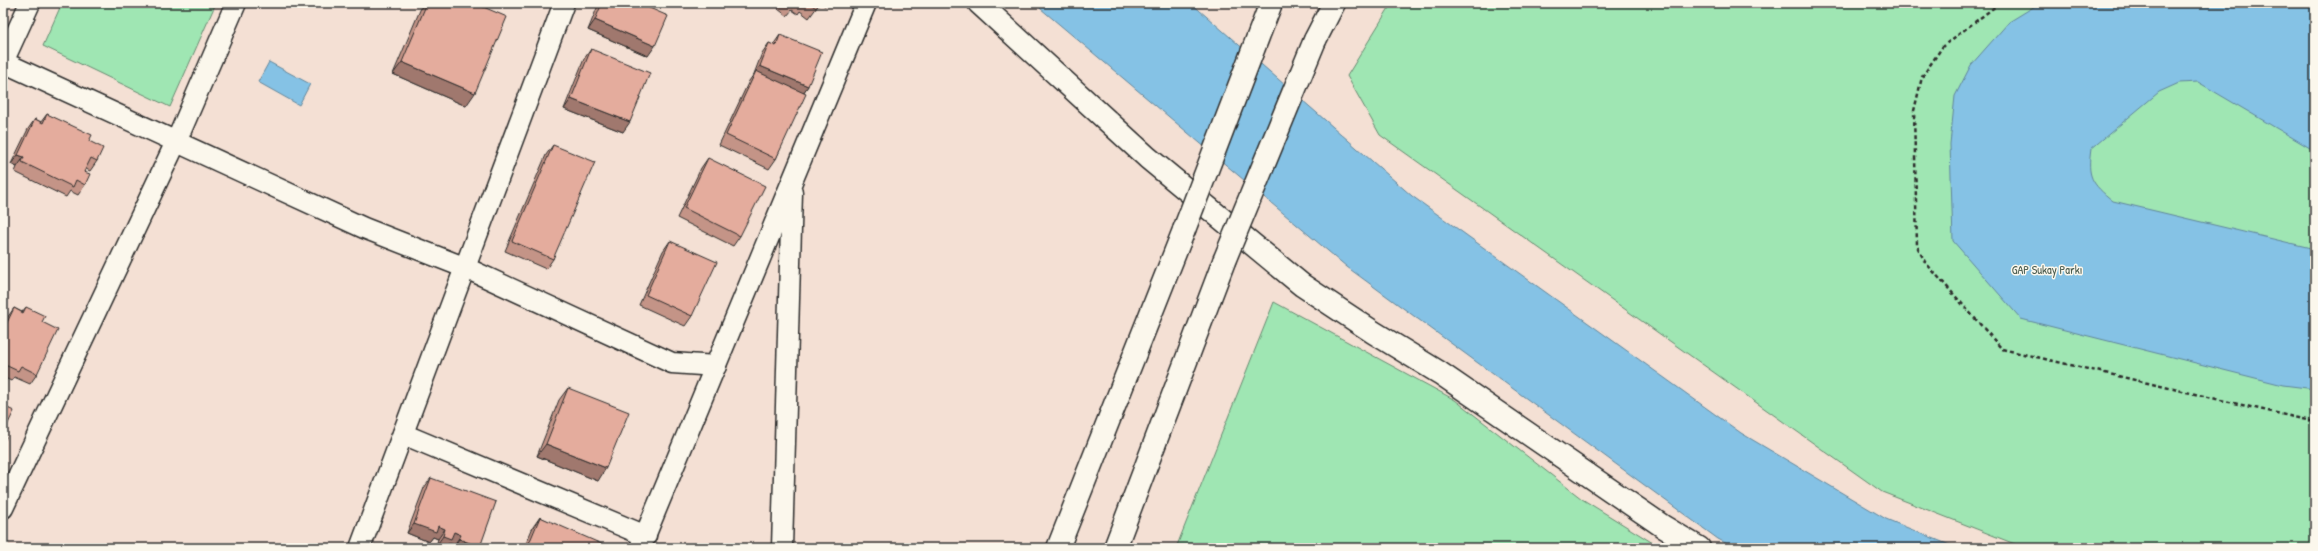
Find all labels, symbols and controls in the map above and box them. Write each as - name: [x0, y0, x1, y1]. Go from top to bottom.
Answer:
- park label: GAP Sukay Parkı: [2012, 261, 2082, 278]

